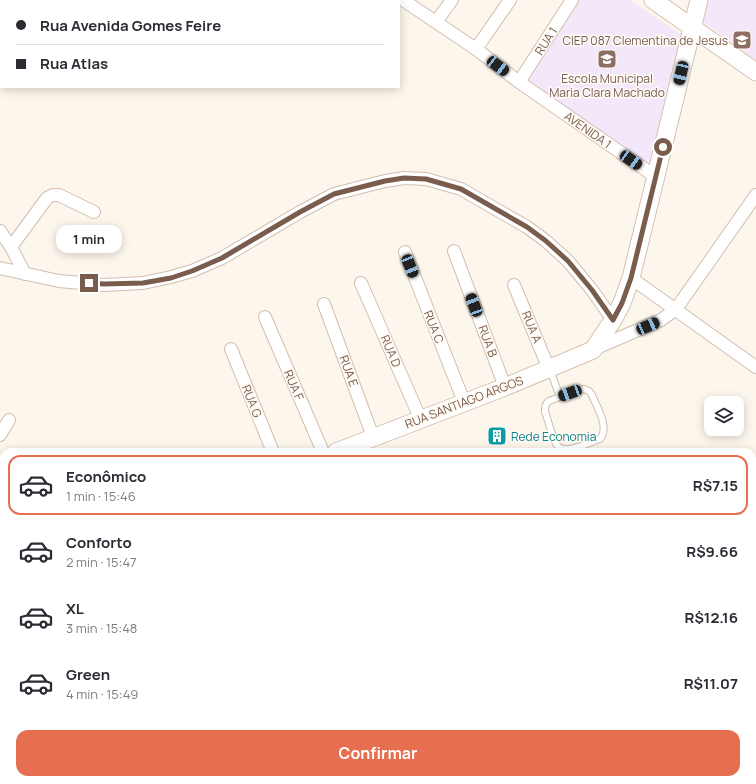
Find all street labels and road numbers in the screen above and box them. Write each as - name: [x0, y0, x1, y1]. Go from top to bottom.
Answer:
- street label: RUA 1: [531, 24, 561, 58]
- street label: AVENIDA 1: [561, 107, 615, 153]
- street label: RUA C: [420, 308, 448, 346]
- street label: RUA A: [518, 308, 546, 346]
- street label: RUA B: [474, 323, 502, 359]
- street label: RUA D: [377, 332, 405, 370]
- street label: RUA E: [335, 353, 363, 389]
- street label: RUA F: [280, 367, 308, 403]
- street label: RUA SANTIAGO ARGOS: [402, 372, 526, 432]
- street label: RUA G: [238, 382, 266, 420]

